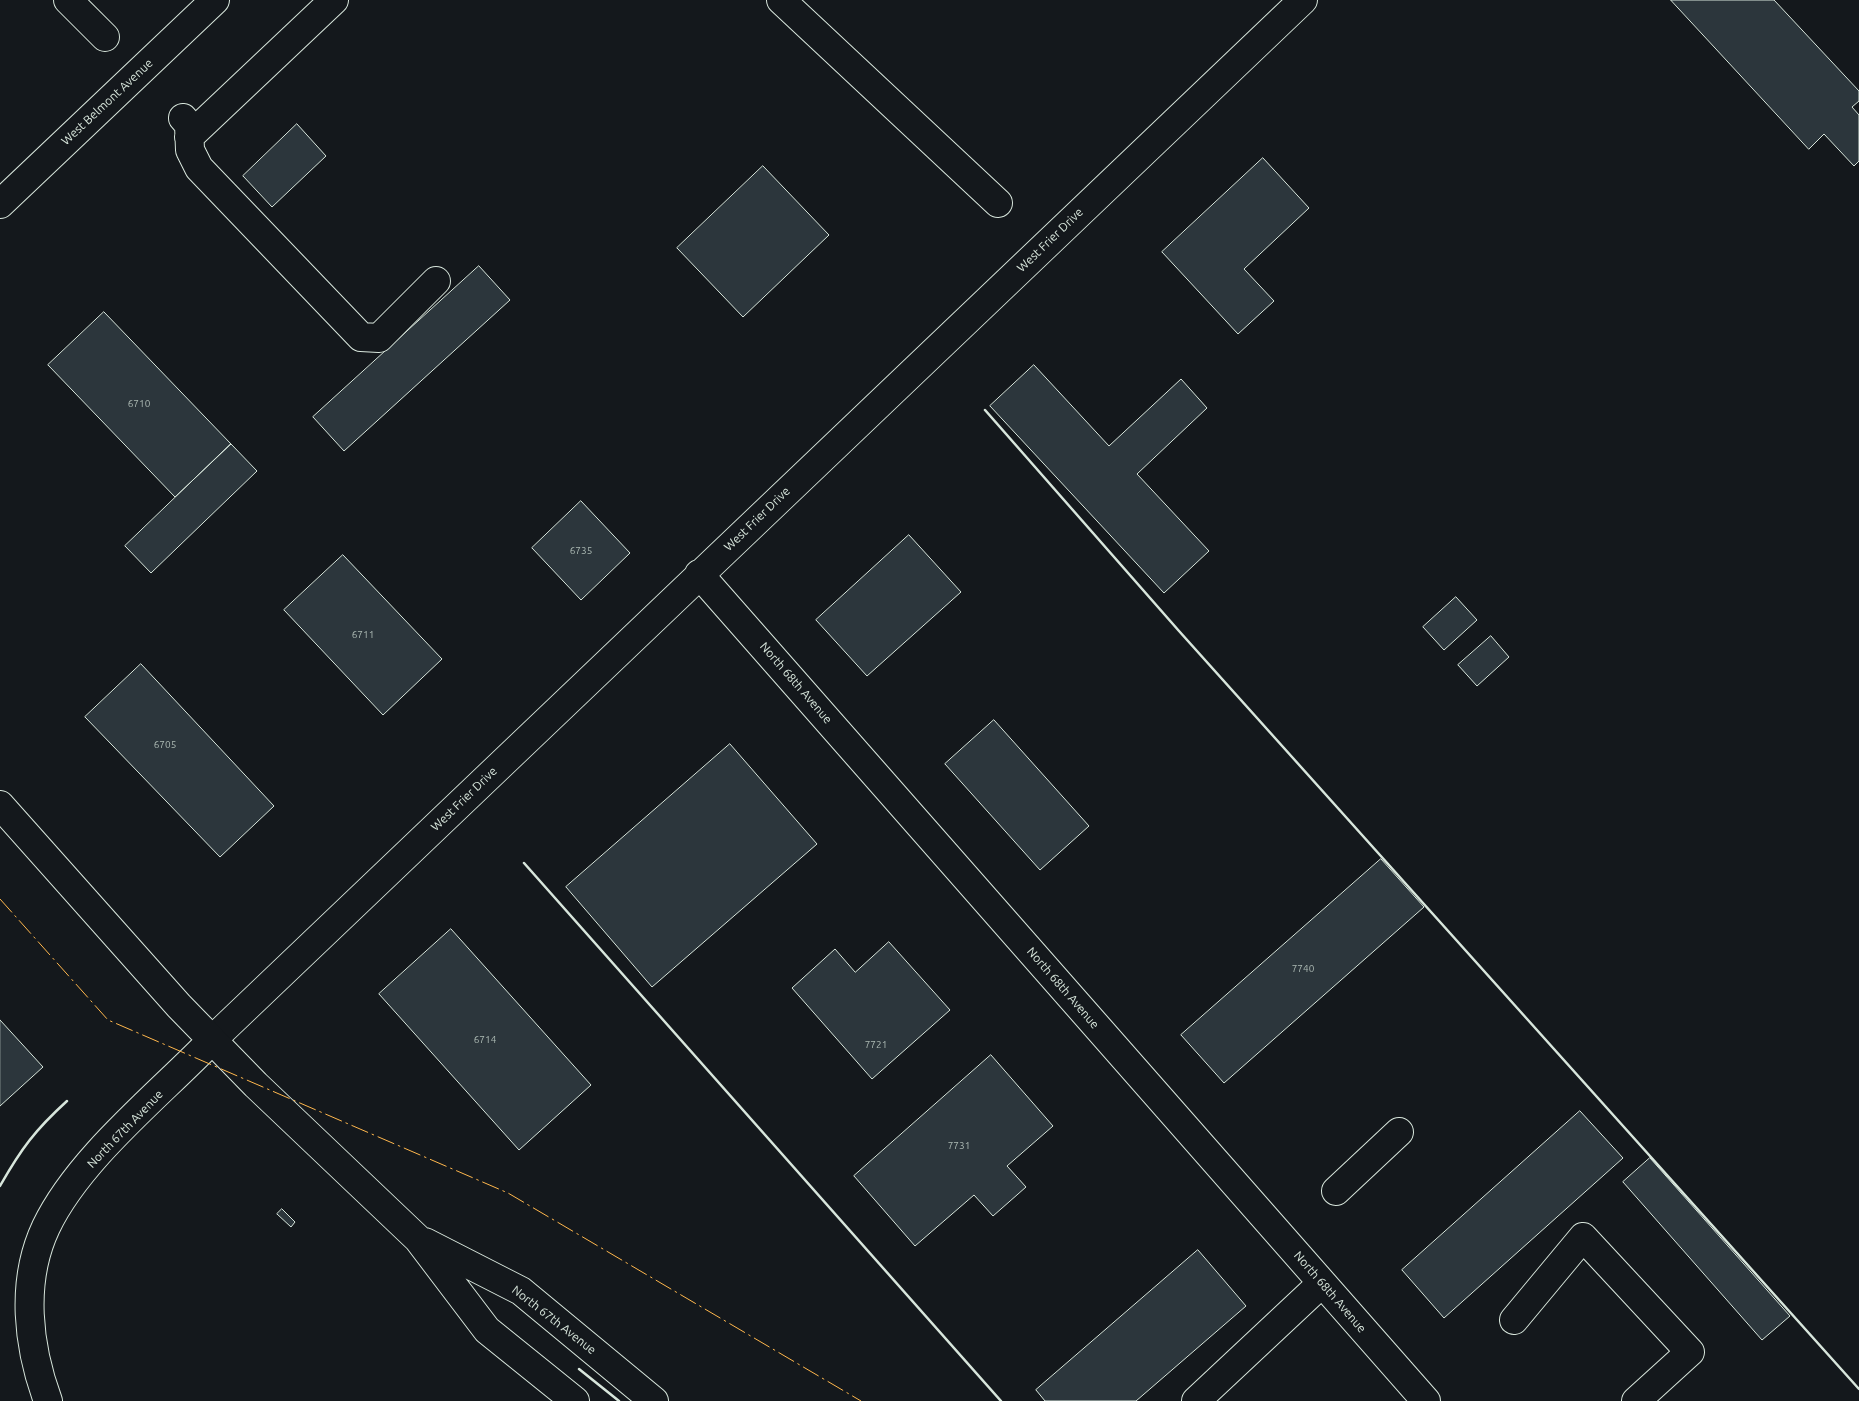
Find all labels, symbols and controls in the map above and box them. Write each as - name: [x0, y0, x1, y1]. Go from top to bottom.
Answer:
- street label: West Belmont Avenue: [58, 56, 156, 148]
- street label: West Frier Drive: [1014, 205, 1086, 275]
- house number: 6710: [128, 398, 150, 410]
- street label: West Frier Drive: [721, 484, 793, 554]
- house number: 6735: [570, 545, 592, 557]
- house number: 6711: [352, 629, 374, 641]
- street label: North 68th Avenue: [757, 640, 835, 726]
- house number: 6705: [154, 739, 176, 751]
- street label: West Frier Drive: [428, 764, 500, 834]
- street label: North 68th Avenue: [1024, 945, 1102, 1031]
- house number: 7740: [1292, 963, 1314, 975]
- house number: 6714: [474, 1034, 496, 1046]
- house number: 7721: [865, 1039, 887, 1051]
- street label: North 67th Avenue: [84, 1087, 166, 1171]
- house number: 7731: [948, 1140, 970, 1152]
- street label: North 68th Avenue: [1291, 1249, 1369, 1335]
- street label: North 67th Avenue: [509, 1283, 599, 1357]

